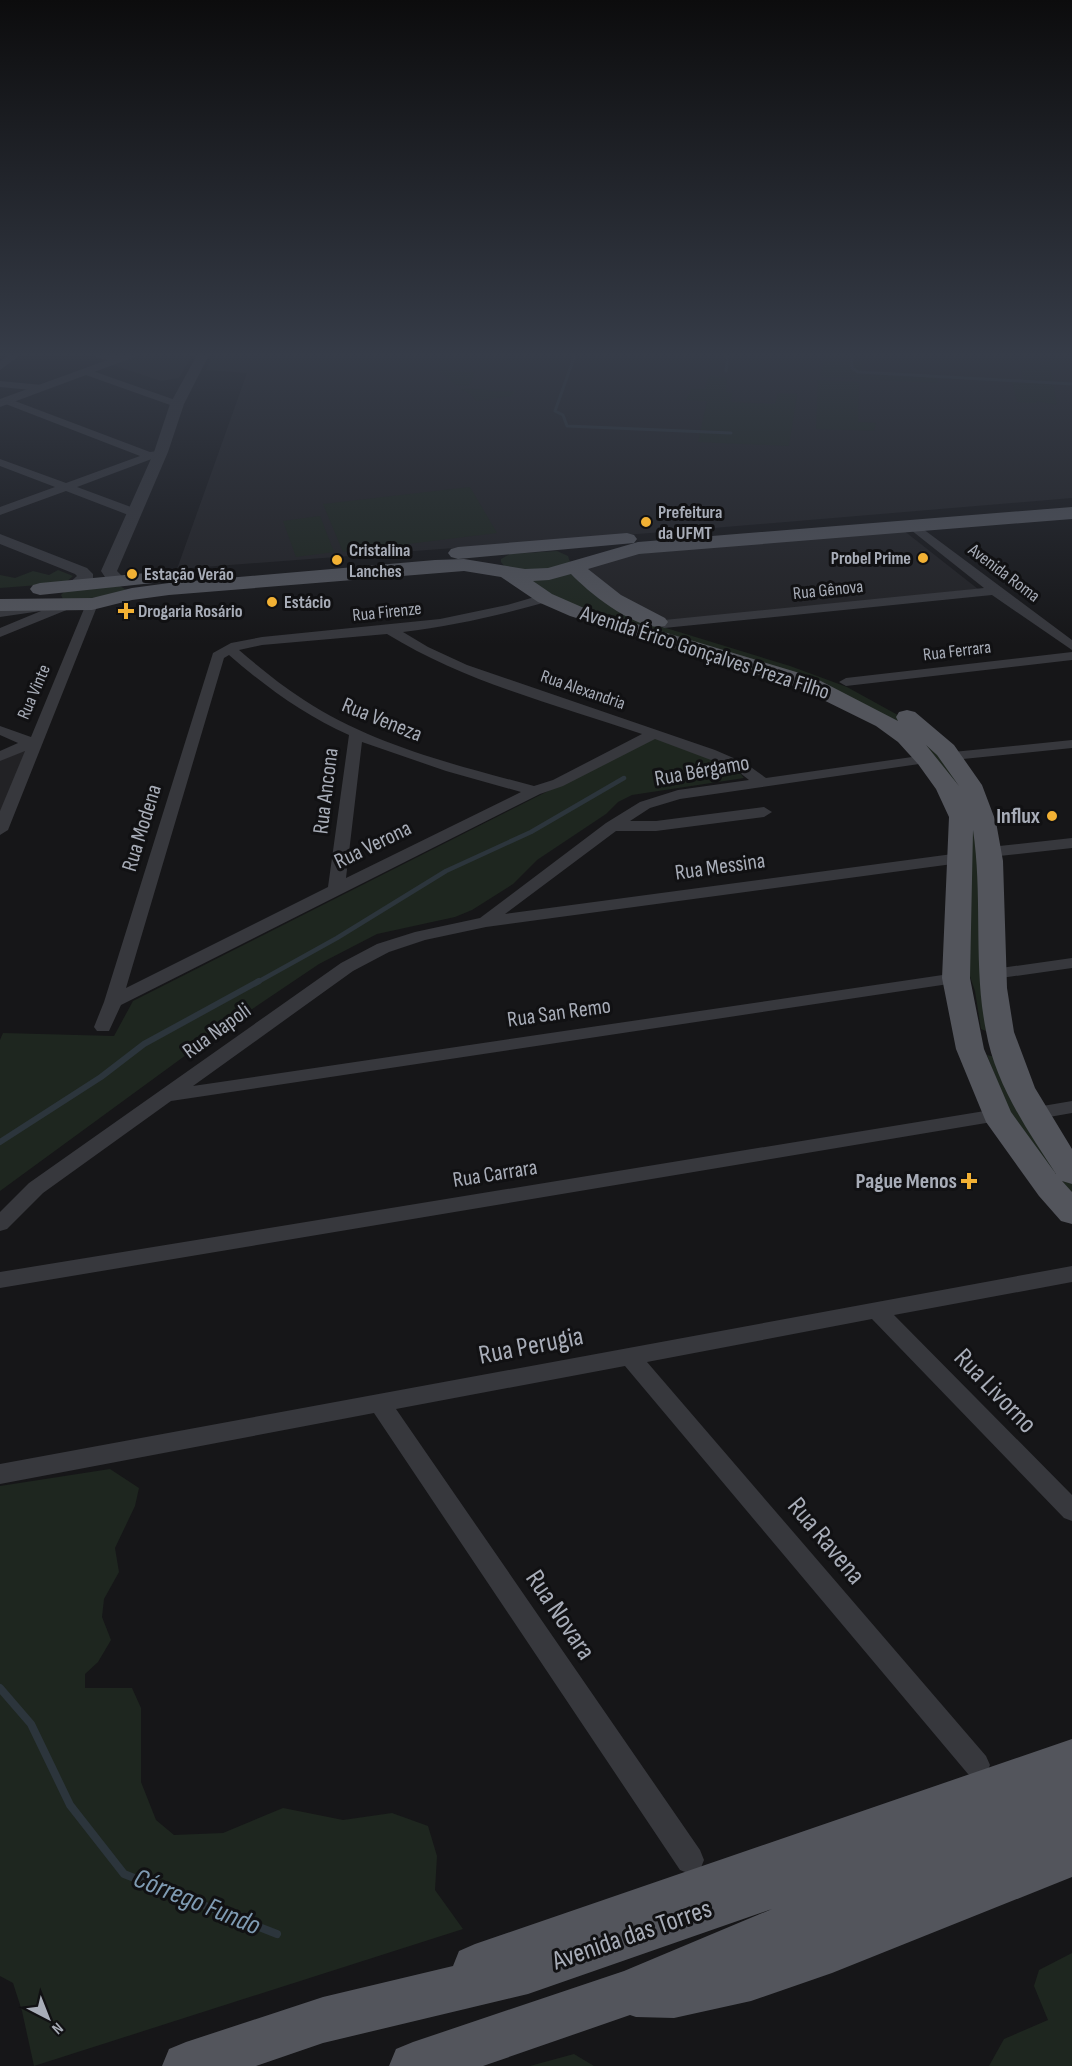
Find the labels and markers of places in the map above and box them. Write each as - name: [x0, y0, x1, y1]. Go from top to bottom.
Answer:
- place label: Prefeitura da UFMT: [658, 502, 722, 544]
- marker: Prefeitura da UFMT: [639, 515, 653, 529]
- place label: Cristalina Lanches: [349, 540, 410, 582]
- place label: Probel Prime: [831, 548, 911, 569]
- marker: Probel Prime: [916, 551, 930, 565]
- marker: Cristalina Lanches: [330, 553, 344, 567]
- place label: Estação Verão: [144, 564, 234, 585]
- marker: Estação Verão: [125, 567, 139, 581]
- place label: Estácio: [284, 592, 331, 613]
- marker: Estácio: [265, 595, 279, 609]
- place label: Drogaria Rosário: [138, 601, 243, 622]
- marker: Drogaria Rosário: [119, 604, 133, 618]
- place label: Influx: [996, 803, 1040, 830]
- marker: Influx: [1045, 809, 1059, 823]
- place label: Pague Menos: [855, 1168, 957, 1195]
- marker: Pague Menos: [962, 1174, 976, 1188]

